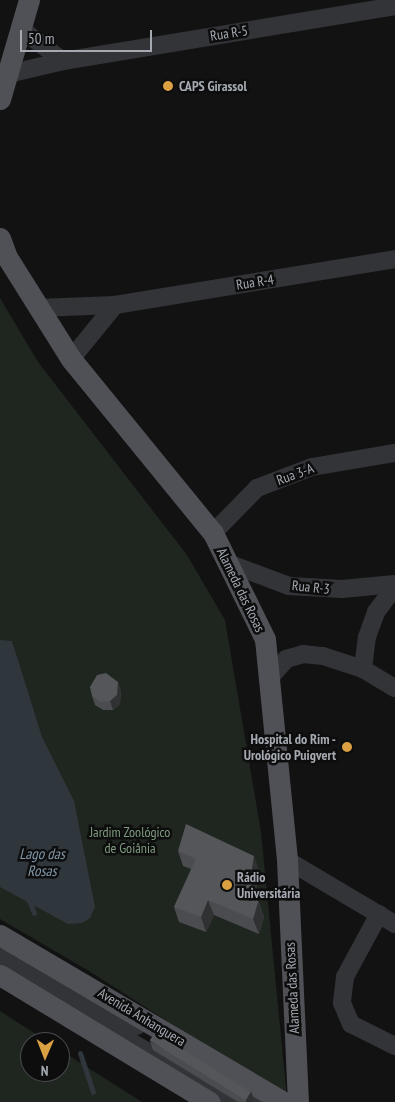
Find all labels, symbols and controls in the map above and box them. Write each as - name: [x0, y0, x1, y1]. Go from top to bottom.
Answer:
- scale bar: [22, 20, 155, 52]
- street label: Rua R-5: [209, 22, 249, 44]
- text: 50 m: [28, 29, 54, 48]
- place label: CAPS Girassol: [179, 78, 247, 94]
- marker: CAPS Girassol: [161, 79, 175, 93]
- street label: Rua R-4: [235, 271, 275, 293]
- street label: Rua 3-A: [274, 460, 316, 488]
- street label: Alameda das Rosas: [213, 545, 269, 635]
- street label: Rua R-3: [291, 577, 331, 597]
- place label: Hospital do Rim - Urológico Puigvert: [244, 731, 336, 764]
- marker: Hospital do Rim - Urológico Puigvert: [340, 740, 354, 754]
- park label: Jardim Zoológico de Goiânia: [90, 824, 170, 856]
- water label: Lago das Rosas: [19, 844, 65, 879]
- place label: Rádio Universitária: [237, 869, 300, 902]
- marker: Rádio Universitária: [221, 879, 233, 891]
- street label: Alameda das Rosas: [281, 942, 303, 1034]
- street label: Avenida Anhanguera: [95, 984, 189, 1050]
- north arrow: [20, 1032, 70, 1082]
- text: N: [41, 1062, 49, 1080]

